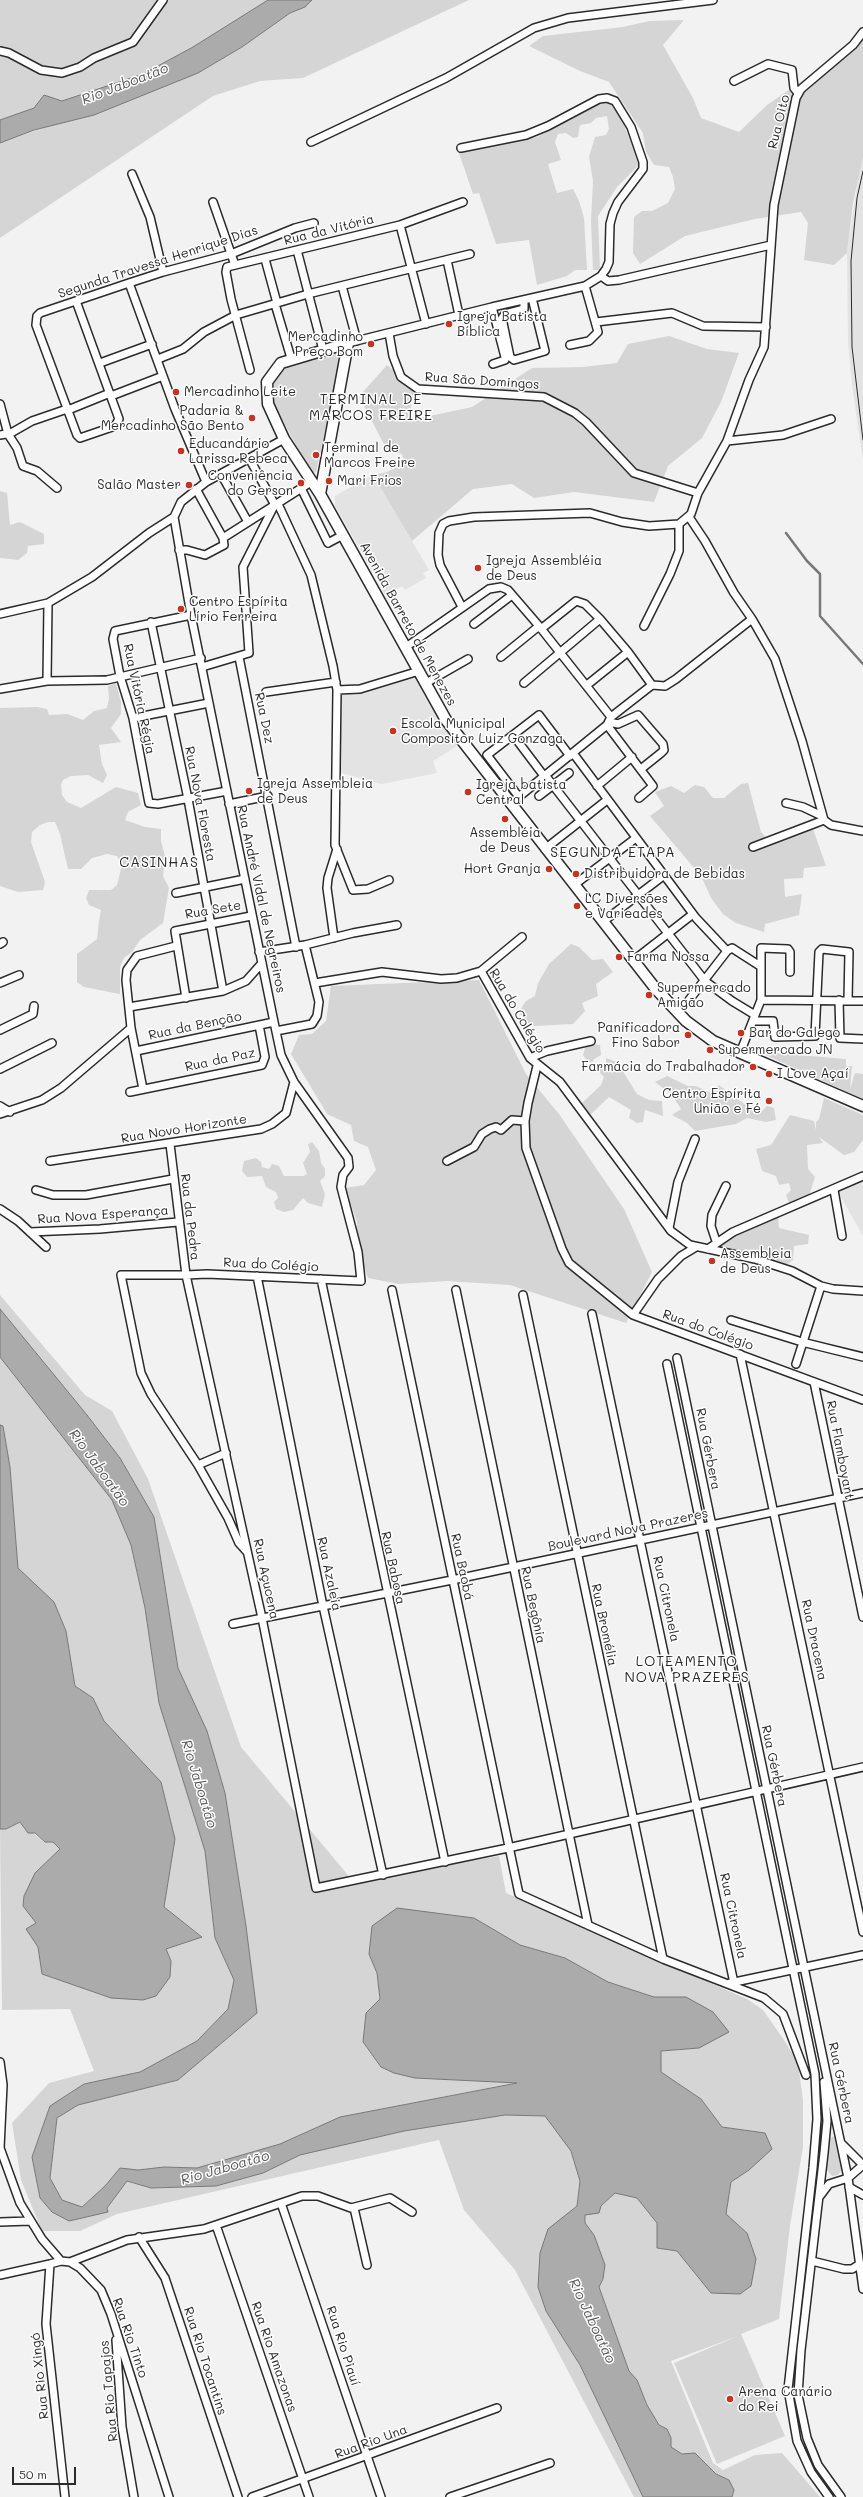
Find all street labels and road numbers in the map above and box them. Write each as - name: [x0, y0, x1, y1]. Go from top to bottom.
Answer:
- street label: Rua Oito: [765, 93, 793, 151]
- street label: Rua da Vitória: [282, 211, 376, 249]
- street label: Segunda Travessa Henrique Dias: [56, 222, 260, 302]
- street label: Rua São Domingos: [424, 369, 540, 393]
- street label: Avenida Barreto de Menezes: [356, 539, 460, 709]
- street label: Rua Vitória Régia: [120, 642, 158, 756]
- street label: Rua Dez: [251, 691, 277, 745]
- street label: Rua Nova Floresta: [181, 745, 219, 863]
- street label: Rua André Vidal de Negreiros: [233, 804, 289, 994]
- street label: Rua Sete: [184, 897, 242, 923]
- street label: Rua do Colégio: [486, 966, 548, 1056]
- street label: Rua da Benção: [147, 1008, 243, 1044]
- street label: Rua da Paz: [183, 1045, 257, 1075]
- street label: Rua Novo Horizonte: [120, 1111, 248, 1147]
- street label: Rua da Pedra: [177, 1173, 203, 1261]
- street label: Rua Nova Esperança: [37, 1203, 169, 1227]
- street label: Rua do Colégio: [223, 1255, 319, 1275]
- street label: Rua do Colégio: [660, 1306, 756, 1354]
- street label: Rua Flamboyant: [823, 1399, 857, 1501]
- street label: Rua Gérbera: [692, 1407, 724, 1491]
- street label: Boulevard Nova Prazeres: [547, 1505, 709, 1555]
- street label: Rua Babosa: [378, 1530, 408, 1606]
- street label: Rua Baobá: [447, 1532, 477, 1602]
- street label: Rua Azaleia: [314, 1535, 344, 1613]
- street label: Rua Açucena: [250, 1537, 282, 1621]
- street label: Rua Citronela: [649, 1555, 683, 1643]
- street label: Rua Begônia: [517, 1565, 549, 1645]
- street label: Rua Bromélia: [588, 1582, 620, 1668]
- street label: Rua Dracena: [798, 1598, 830, 1682]
- street label: Rua Gérbera: [758, 1724, 790, 1808]
- street label: Rua Citronela: [716, 1872, 750, 1960]
- street label: Rua Gérbera: [825, 2041, 857, 2125]
- street label: Rua Rio Tinto: [109, 2296, 151, 2380]
- street label: Rua Rio Amazonas: [248, 2300, 300, 2414]
- street label: Rua Rio Piauí: [323, 2304, 363, 2388]
- street label: Rua Rio Tocantins: [180, 2305, 230, 2417]
- street label: Rua Rio Xingó: [28, 2332, 52, 2420]
- street label: Rua Rio Tapajos: [97, 2340, 121, 2442]
- street label: Rua Rio Una: [333, 2422, 409, 2462]

